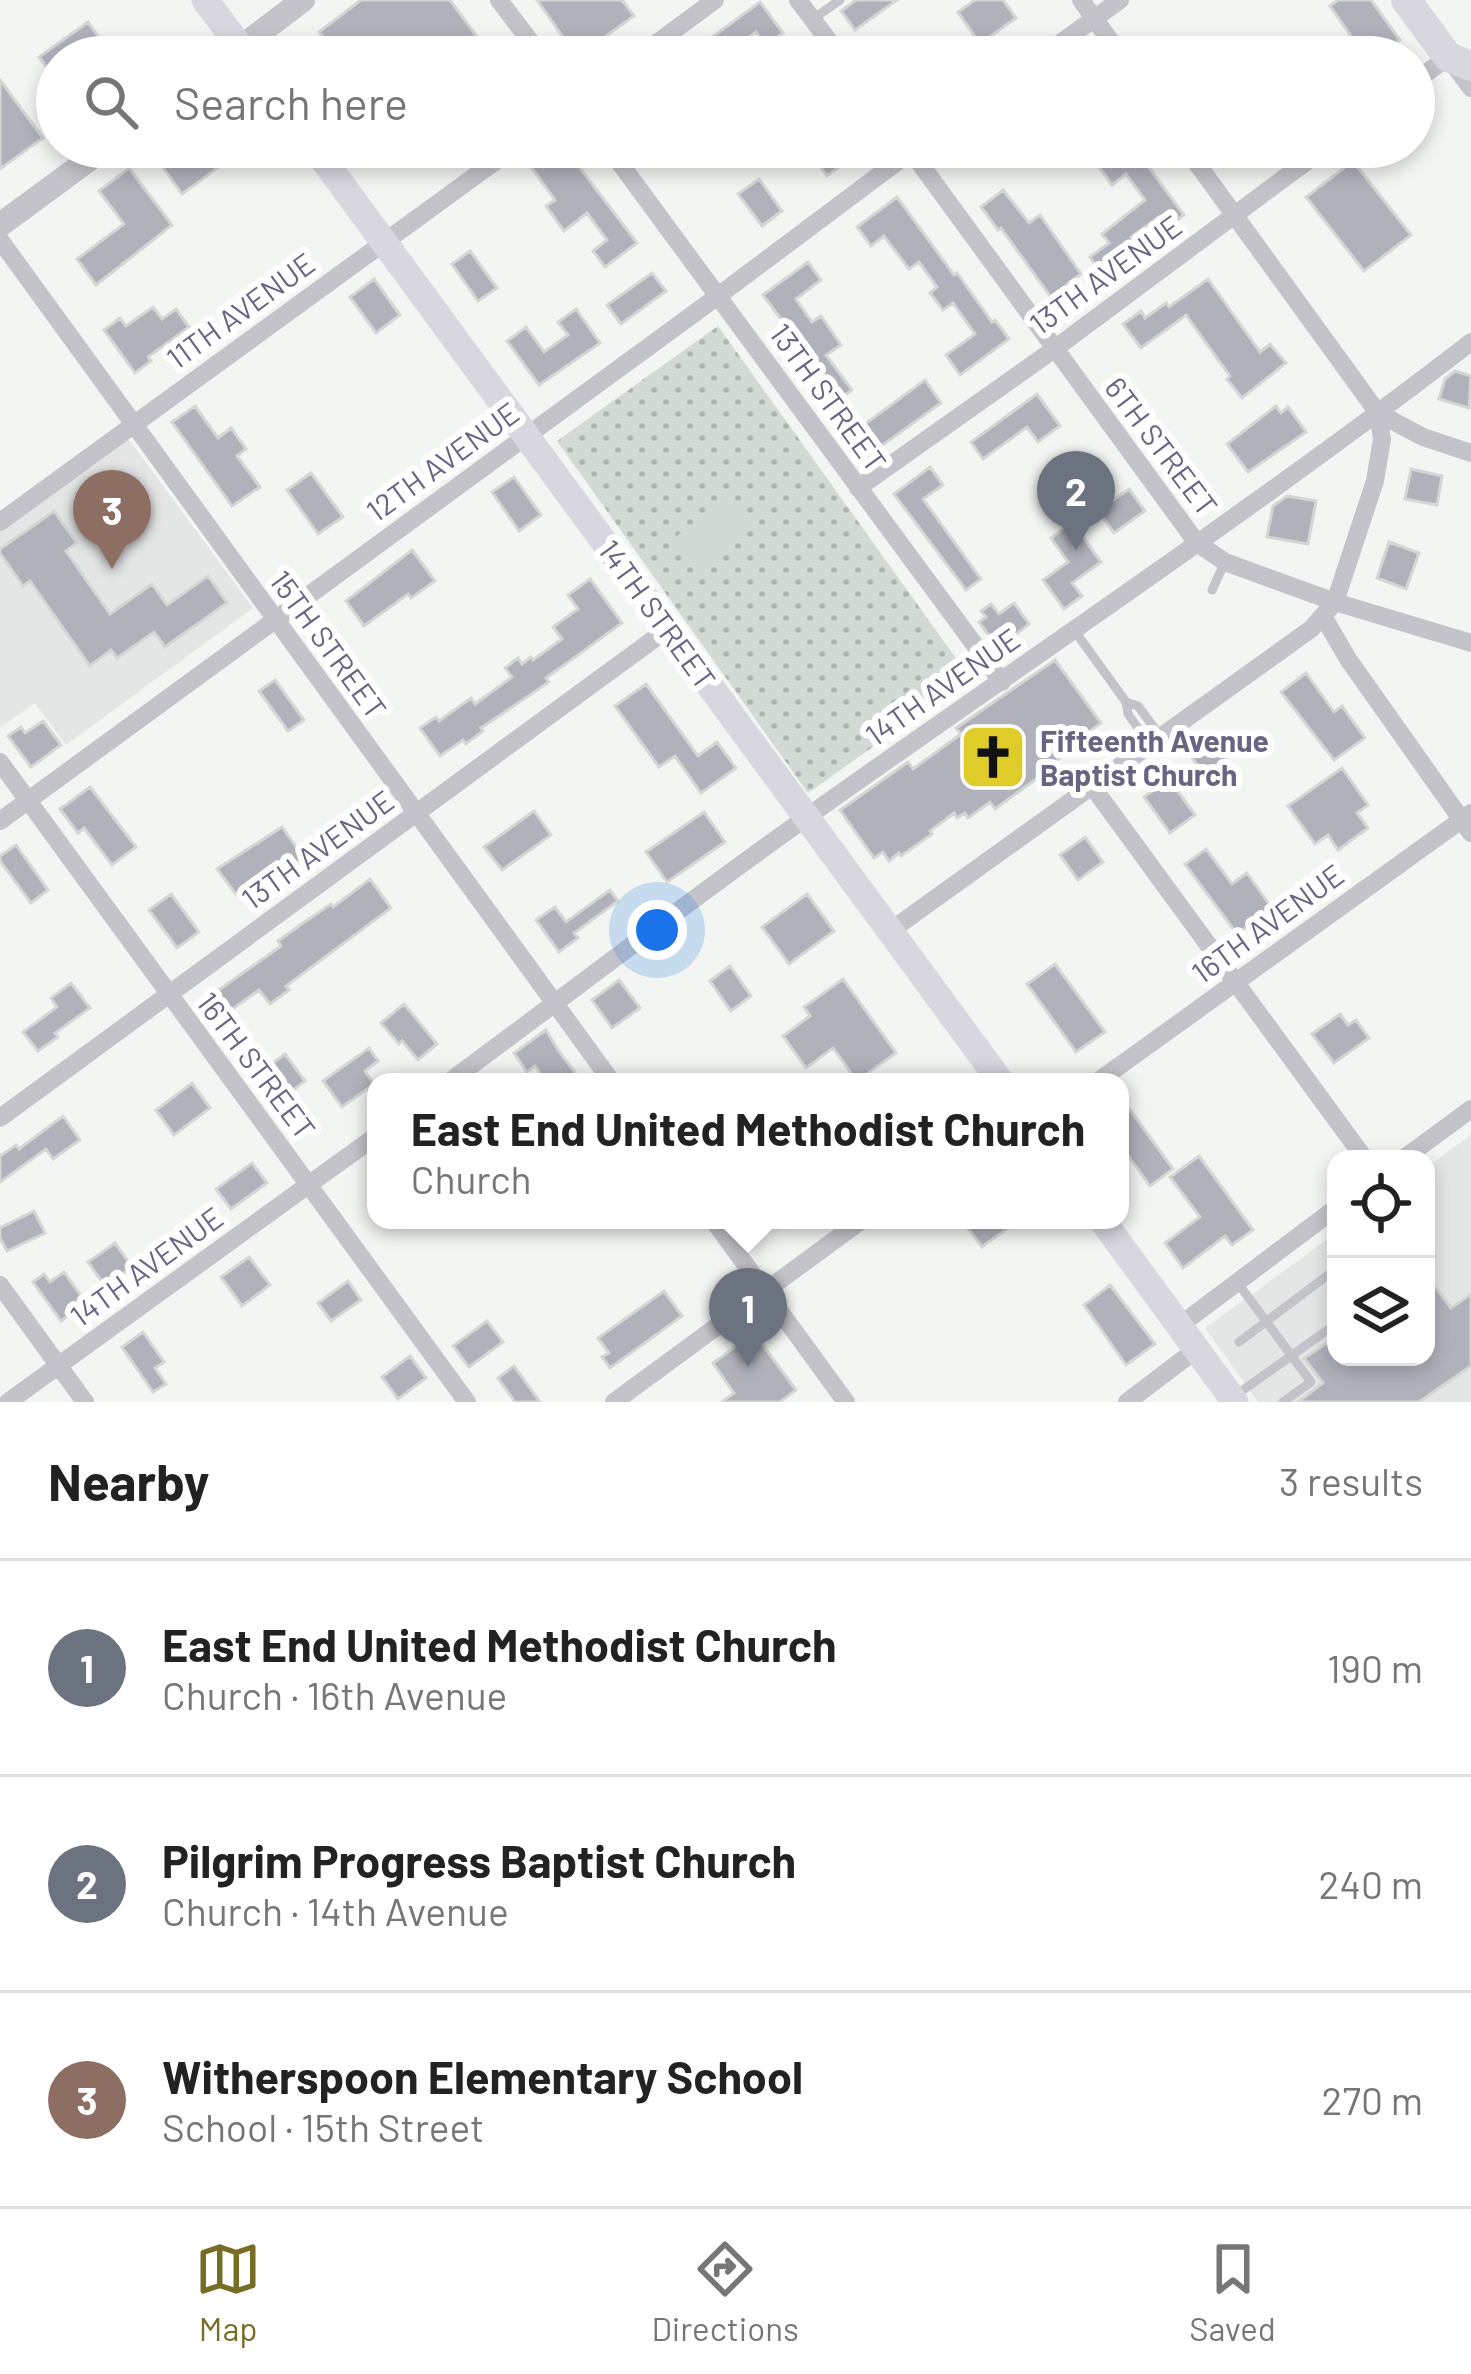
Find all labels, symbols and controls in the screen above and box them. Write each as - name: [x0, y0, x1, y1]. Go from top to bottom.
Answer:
- search box: [36, 36, 1435, 168]
- icon: search: [78, 69, 144, 135]
- text: Search here: [174, 75, 408, 129]
- street label: 13TH AVENUE: [1022, 207, 1188, 341]
- street label: 11TH AVENUE: [159, 244, 321, 376]
- street label: 13TH STREET: [763, 316, 895, 478]
- street label: 6TH STREET: [1098, 370, 1226, 522]
- street label: 12TH AVENUE: [359, 394, 525, 528]
- pin: 2: [1037, 451, 1115, 550]
- pin: 3: [73, 470, 151, 569]
- street label: 14TH STREET: [592, 532, 724, 696]
- street label: 15TH STREET: [263, 563, 395, 725]
- street label: 14TH AVENUE: [858, 620, 1026, 752]
- church icon: Fifteenth Avenue Baptist Church: [958, 722, 1028, 792]
- place label: Fifteenth Avenue Baptist Church: [1040, 722, 1269, 792]
- street label: 13TH AVENUE: [234, 782, 400, 916]
- street label: 16TH AVENUE: [1184, 856, 1350, 990]
- your location: [627, 900, 687, 960]
- street label: 16TH STREET: [190, 985, 324, 1145]
- popup: [367, 1073, 1129, 1229]
- text: East End United Methodist Church: [411, 1101, 1085, 1155]
- map controls: [1327, 1150, 1435, 1366]
- button: locate: [1327, 1150, 1435, 1258]
- text: Church: [411, 1155, 532, 1202]
- street label: 14TH AVENUE: [63, 1199, 229, 1333]
- button: layers: [1327, 1258, 1435, 1366]
- pin: 1: [709, 1268, 787, 1367]
- text: Nearby: [48, 1450, 209, 1511]
- text: 3 results: [1279, 1457, 1423, 1504]
- text: East End United Methodist Church: [162, 1617, 837, 1671]
- text: 1: [80, 1644, 94, 1691]
- text: 190 m: [1327, 1644, 1423, 1691]
- text: Church · 16th Avenue: [162, 1671, 507, 1718]
- text: Pilgrim Progress Baptist Church: [162, 1833, 796, 1887]
- text: 2: [76, 1860, 98, 1907]
- text: 240 m: [1319, 1860, 1423, 1907]
- text: Church · 14th Avenue: [162, 1887, 509, 1934]
- text: Witherspoon Elementary School: [162, 2049, 803, 2103]
- text: 3: [76, 2076, 98, 2123]
- text: 270 m: [1322, 2076, 1423, 2123]
- text: School · 15th Street: [162, 2103, 484, 2150]
- tab: Map: [195, 2236, 261, 2348]
- tab: Directions: [651, 2236, 799, 2348]
- tab: Saved: [1189, 2236, 1276, 2348]

